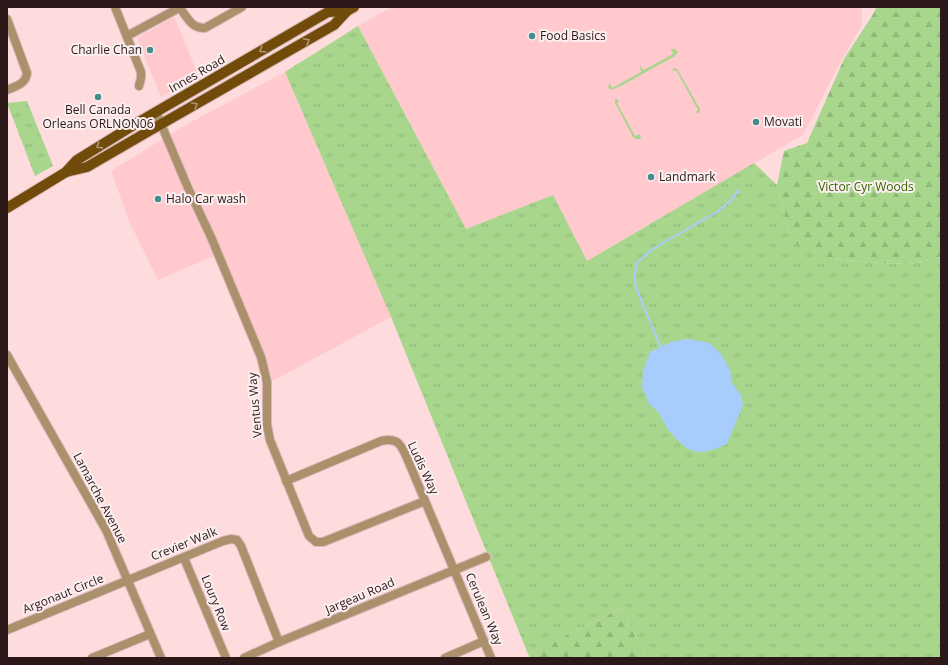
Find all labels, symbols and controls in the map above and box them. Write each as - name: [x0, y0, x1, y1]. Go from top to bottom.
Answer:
- place label: Food Basics: [540, 27, 606, 44]
- marker: Food Basics: [527, 31, 537, 41]
- one-way arrow: [303, 38, 310, 45]
- place label: Charlie Chan: [71, 41, 142, 58]
- marker: Charlie Chan: [145, 45, 155, 55]
- one-way arrow: [259, 46, 266, 53]
- street label: Innes Road: [166, 51, 228, 96]
- marker: Bell Canada Orleans ORLNON06: [93, 92, 103, 102]
- place label: Bell Canada Orleans ORLNON06: [43, 101, 154, 132]
- one-way arrow: [191, 103, 198, 110]
- place label: Movati: [764, 113, 802, 130]
- marker: Movati: [751, 117, 761, 127]
- one-way arrow: [96, 141, 103, 149]
- place label: Landmark: [659, 168, 716, 185]
- marker: Landmark: [646, 172, 656, 182]
- park label: Victor Cyr Woods: [818, 178, 914, 195]
- place label: Halo Car wash: [166, 190, 246, 207]
- marker: Halo Car wash: [153, 194, 163, 204]
- street label: Ventus Way: [243, 371, 266, 438]
- street label: Ludis Way: [404, 439, 444, 498]
- street label: Lamarche Avenue: [69, 449, 132, 546]
- street label: Crevier Walk: [148, 522, 220, 565]
- street label: Argonaut Circle: [20, 569, 106, 618]
- street label: Cerulean Way: [462, 570, 508, 649]
- street label: Loury Row: [198, 572, 236, 634]
- street label: Jargeau Road: [322, 573, 397, 618]

